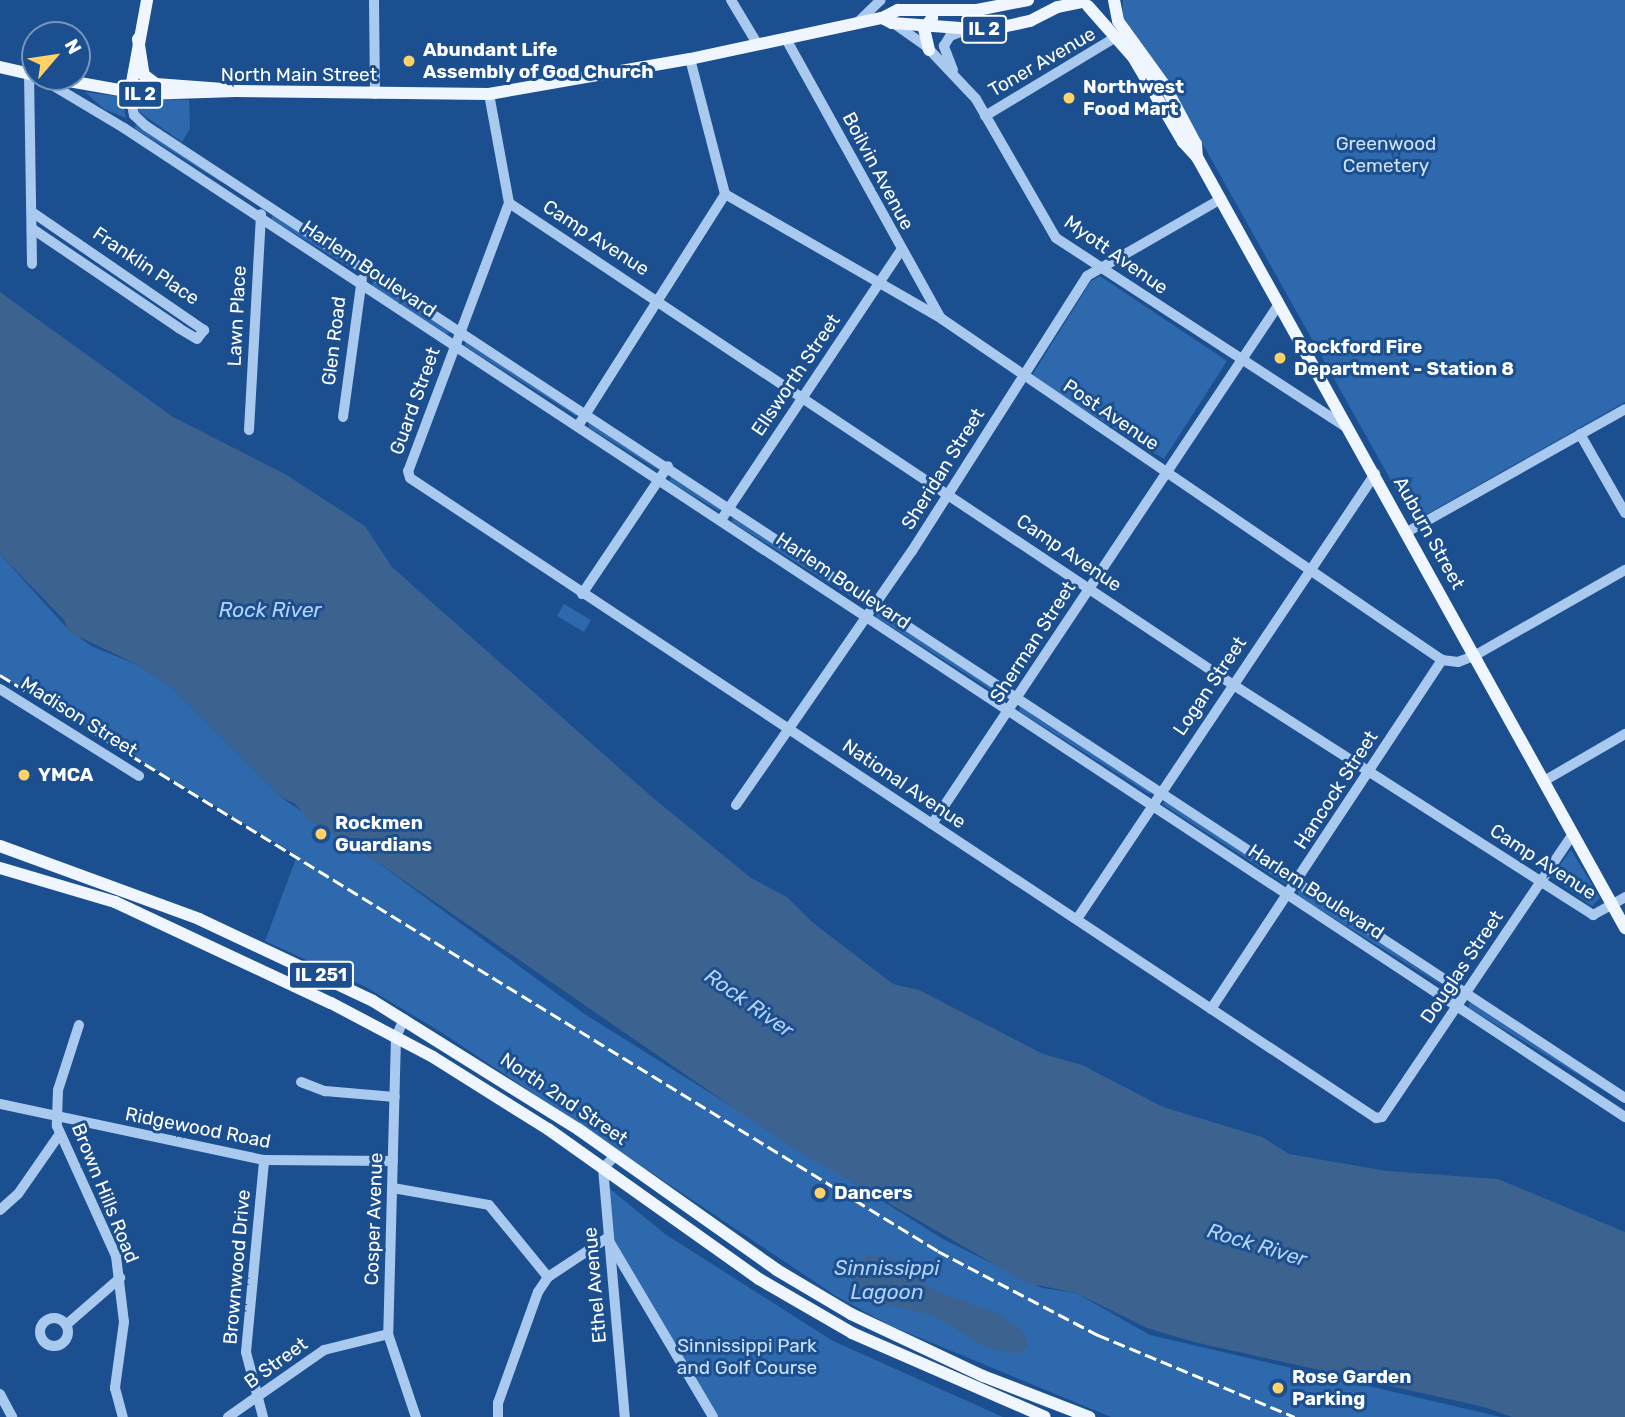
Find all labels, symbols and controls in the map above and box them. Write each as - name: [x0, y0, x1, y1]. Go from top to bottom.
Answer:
- road number: IL 2: [960, 15, 1009, 44]
- north arrow: [21, 21, 91, 91]
- street label: Toner Avenue: [984, 22, 1100, 102]
- text: N: [60, 35, 86, 58]
- place label: Abundant Life Assembly of God Church: [423, 39, 654, 83]
- marker: Abundant Life Assembly of God Church: [401, 53, 417, 69]
- street label: North Main Street: [221, 64, 377, 86]
- place label: Northwest Food Mart: [1083, 76, 1184, 120]
- road number: IL 2: [116, 80, 164, 108]
- marker: Northwest Food Mart: [1061, 90, 1077, 106]
- street label: Boilvin Avenue: [837, 108, 919, 234]
- park label: Greenwood Cemetery: [1336, 133, 1436, 177]
- street label: Camp Avenue: [538, 195, 654, 281]
- street label: Myott Avenue: [1059, 211, 1173, 299]
- street label: Harlem Boulevard: [298, 216, 440, 322]
- street label: Franklin Place: [88, 222, 204, 310]
- street label: Lawn Place: [223, 265, 251, 367]
- street label: Glen Road: [317, 295, 351, 387]
- street label: Ellsworth Street: [747, 310, 845, 440]
- place label: Rockford Fire Department - Station 8: [1294, 336, 1514, 380]
- street label: Guard Street: [385, 344, 445, 458]
- marker: Rockford Fire Department - Station 8: [1272, 350, 1288, 366]
- street label: Post Avenue: [1058, 374, 1164, 456]
- street label: Sheridan Street: [897, 404, 989, 534]
- street label: Auburn Street: [1389, 473, 1469, 593]
- street label: Camp Avenue: [1012, 509, 1126, 597]
- street label: Harlem Boulevard: [772, 528, 914, 634]
- street label: Sherman Street: [985, 577, 1081, 707]
- water label: Rock River: [218, 597, 322, 623]
- street label: Logan Street: [1169, 632, 1251, 740]
- street label: Madison Street: [16, 672, 142, 762]
- street label: Hancock Street: [1289, 726, 1383, 854]
- street label: National Avenue: [838, 734, 970, 834]
- place label: YMCA: [38, 764, 93, 786]
- marker: YMCA: [16, 767, 32, 783]
- place label: Rockmen Guardians: [335, 812, 432, 856]
- street label: Camp Avenue: [1485, 819, 1601, 905]
- marker: Rockmen Guardians: [313, 826, 329, 842]
- street label: Harlem Boulevard: [1244, 840, 1388, 944]
- street label: Douglas Street: [1416, 906, 1508, 1028]
- road number: IL 251: [286, 960, 356, 990]
- water label: Rock River: [700, 963, 798, 1043]
- street label: North 2nd Street: [496, 1048, 632, 1150]
- street label: Ridgewood Road: [123, 1103, 273, 1153]
- street label: Brown Hills Road: [67, 1120, 143, 1266]
- street label: Cosper Avenue: [360, 1152, 388, 1286]
- place label: Dancers: [834, 1182, 913, 1204]
- marker: Dancers: [812, 1185, 828, 1201]
- street label: Brownwood Drive: [219, 1189, 255, 1345]
- water label: Rock River: [1204, 1218, 1310, 1272]
- street label: Ethel Avenue: [579, 1226, 611, 1344]
- water label: Sinnissippi Lagoon: [834, 1255, 940, 1305]
- street label: B Street: [240, 1333, 312, 1393]
- park label: Sinnissippi Park and Golf Course: [677, 1335, 817, 1379]
- place label: Rose Garden Parking: [1292, 1366, 1411, 1410]
- marker: Rose Garden Parking: [1270, 1380, 1286, 1396]

